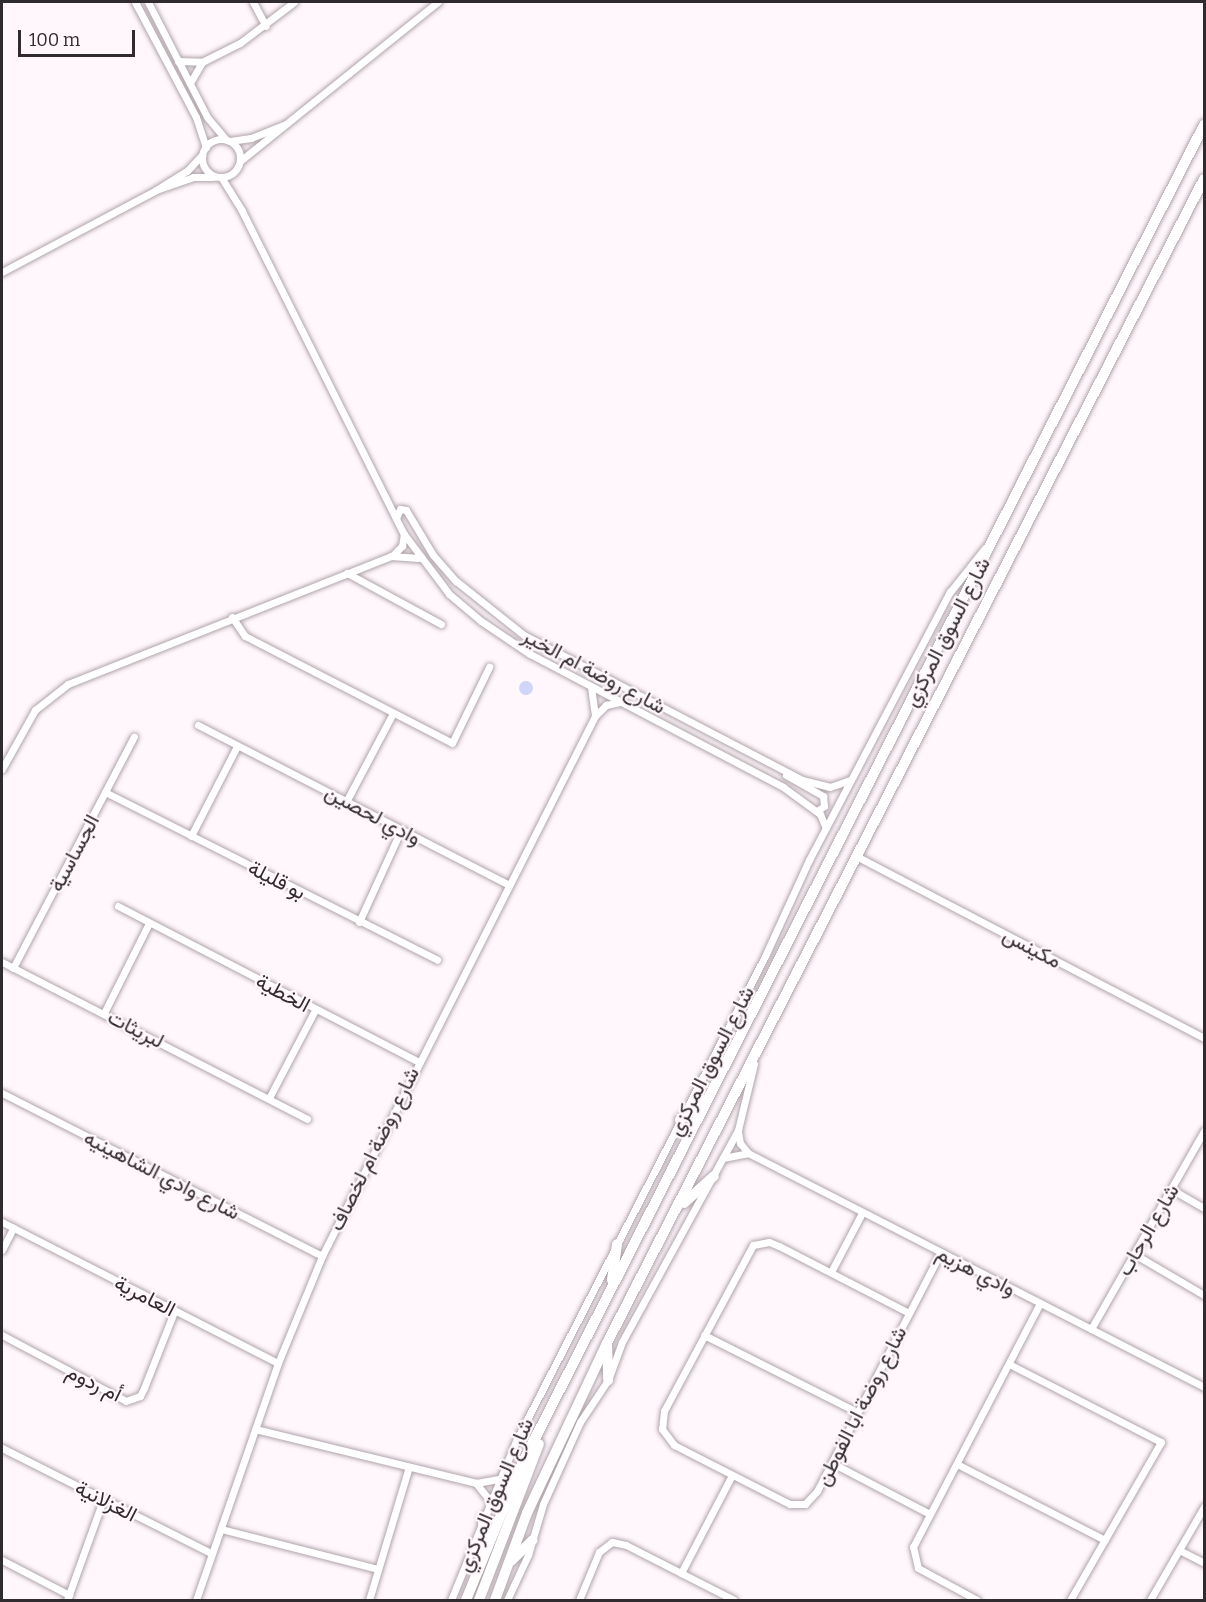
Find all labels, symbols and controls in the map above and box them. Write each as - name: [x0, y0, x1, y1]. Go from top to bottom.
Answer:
- scale bar: [21, 18, 138, 56]
- text: 100 m: [29, 29, 80, 51]
- street label: شارع السوق المركزي: [898, 553, 996, 711]
- street label: شارع روضة ام الخير: [518, 623, 670, 719]
- street label: وادي لحصين: [321, 779, 425, 851]
- street label: الجساسية: [43, 810, 105, 896]
- street label: بو قليلة: [244, 855, 310, 905]
- street label: مكينس: [998, 922, 1066, 974]
- street label: الخطية: [252, 968, 314, 1018]
- street label: شارع السوق المركزي: [662, 982, 760, 1140]
- street label: لبريثات: [104, 1004, 168, 1054]
- street label: شارع روضة ام لخصاف: [323, 1063, 425, 1235]
- street label: شارع وادي الشاهينيه: [80, 1125, 244, 1225]
- street label: شارع الرحاب: [1112, 1180, 1184, 1280]
- street label: وادي هزيم: [932, 1240, 1020, 1302]
- street label: العامرية: [110, 1270, 180, 1322]
- street label: شارع روضة ابا الفوطن: [810, 1322, 912, 1490]
- street label: أم ردوم: [62, 1359, 126, 1407]
- street label: شارع السوق المركزي: [451, 1414, 539, 1576]
- street label: الغزلانية: [71, 1475, 141, 1527]

